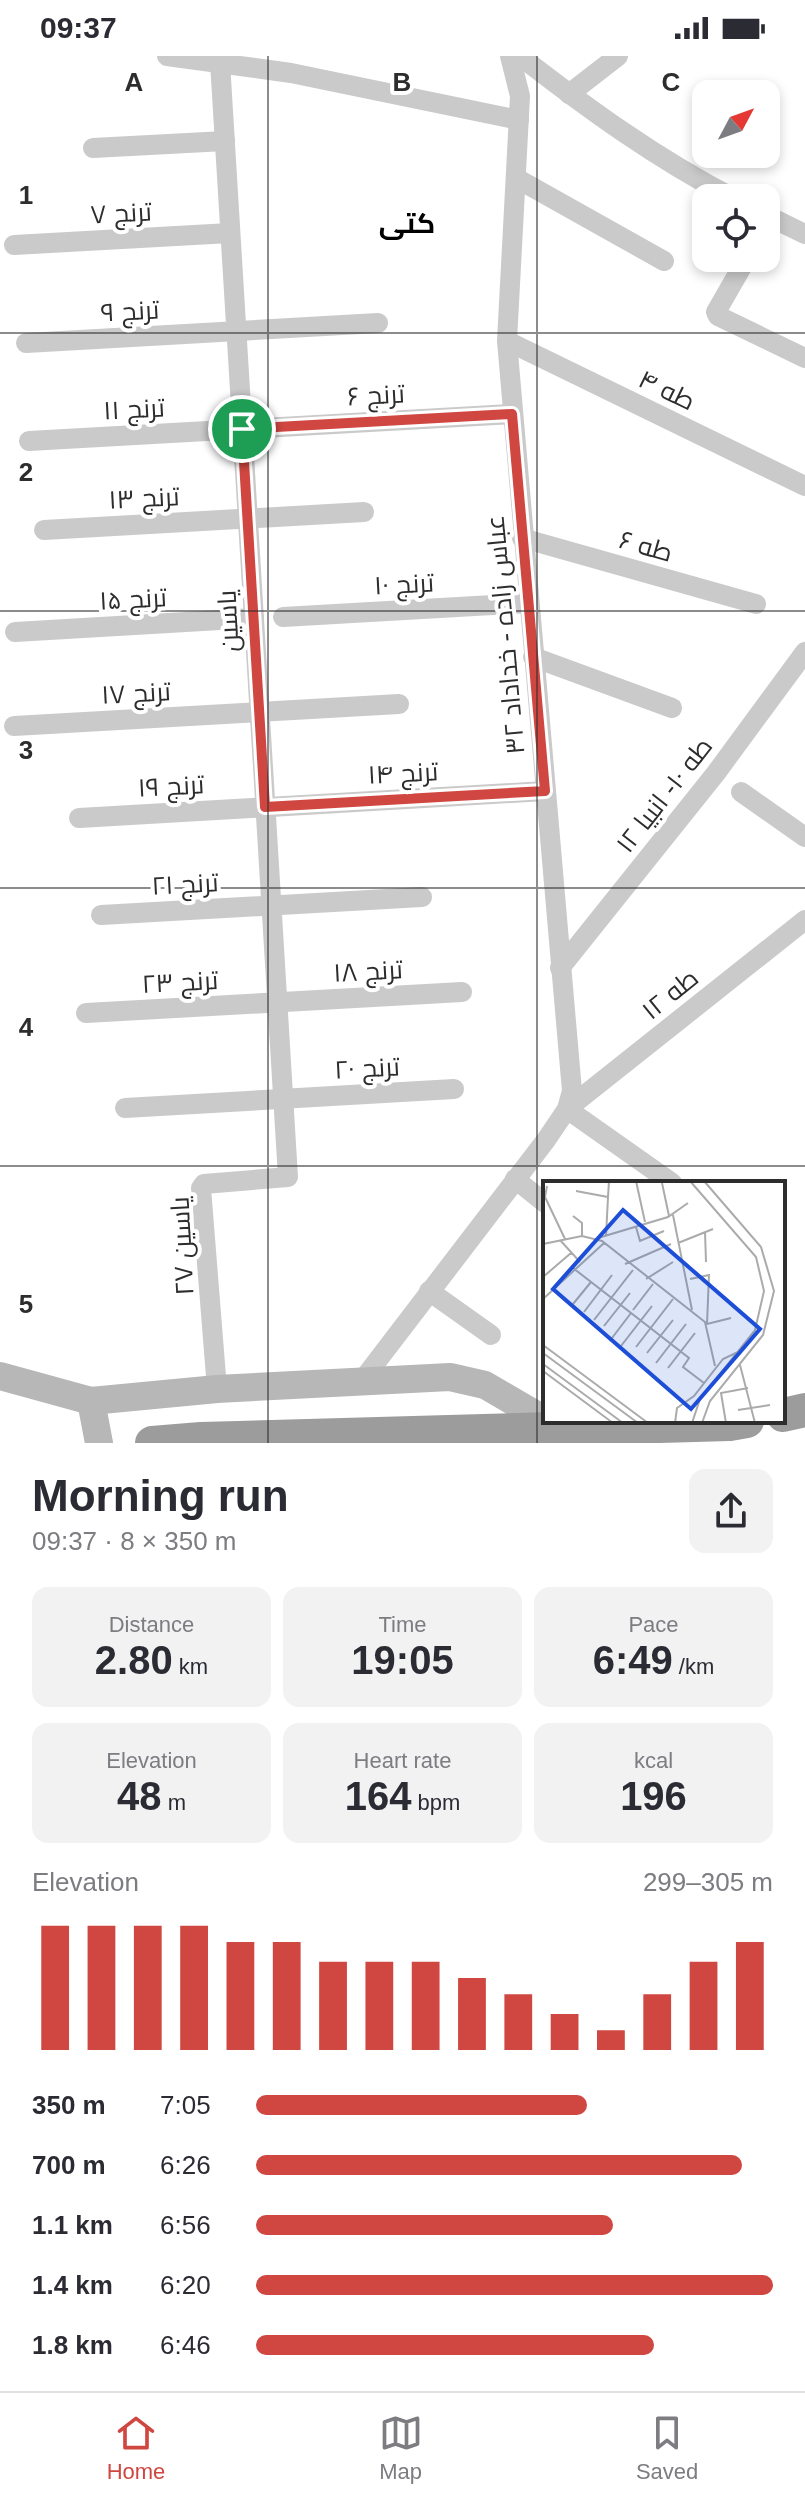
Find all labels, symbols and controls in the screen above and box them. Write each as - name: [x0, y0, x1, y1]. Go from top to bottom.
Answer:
- text: 09:37: [40, 11, 117, 44]
- text: A: [125, 67, 144, 97]
- text: B: [393, 67, 411, 97]
- text: C: [662, 67, 681, 97]
- north arrow: [692, 80, 780, 168]
- map controls: [692, 80, 780, 272]
- text: 1: [19, 180, 33, 210]
- button: locate: [692, 184, 780, 272]
- street label: ترنج ۷: [90, 196, 153, 232]
- district label: کتی: [379, 208, 435, 240]
- street label: ترنج ۹: [100, 294, 160, 330]
- street label: طه ۴: [634, 364, 700, 416]
- street label: ترنج ۶: [346, 379, 406, 413]
- street label: ترنج ۱۱: [103, 392, 166, 428]
- pin: [208, 395, 276, 463]
- icon: arrive: [220, 407, 264, 451]
- text: 2: [19, 457, 33, 487]
- street label: ترنج ۱۳: [108, 481, 180, 517]
- street label: عباس زاده - خداداد ۳۲: [480, 514, 531, 756]
- street label: طه ۶: [616, 524, 676, 568]
- street label: ترنج ۱۰: [373, 567, 435, 603]
- street label: ترنج ۱۵: [99, 582, 168, 618]
- street label: یاسین: [211, 589, 246, 653]
- street label: ترنج ۱۷: [101, 676, 172, 712]
- street label: طه ۱۰- انبیا ۱۲: [610, 731, 718, 859]
- text: 3: [19, 735, 33, 765]
- street label: ترنج ۱۴: [367, 756, 439, 792]
- street label: ترنج ۱۹: [137, 769, 205, 805]
- street label: ترنج ۲۱: [151, 867, 219, 903]
- street label: ترنج ۱۸: [333, 954, 404, 990]
- street label: طه ۱۲: [636, 962, 704, 1026]
- street label: ترنج ۲۳: [141, 965, 219, 1001]
- text: 4: [19, 1012, 34, 1042]
- street label: ترنج ۲۰: [334, 1051, 401, 1087]
- inset map: [543, 1181, 785, 1423]
- street label: یاسین ۲۷: [164, 1196, 201, 1296]
- text: 5: [19, 1289, 33, 1319]
- button: share: [689, 1469, 773, 1553]
- text: Morning run: [32, 1471, 289, 1520]
- text: 09:37 · 8 × 350 m: [32, 1526, 237, 1556]
- text: Distance: [109, 1612, 194, 1637]
- text: Time: [378, 1612, 427, 1637]
- text: Pace: [628, 1612, 679, 1637]
- text: 2.80: [95, 1638, 173, 1682]
- text: 19:05: [351, 1638, 454, 1682]
- text: 6:49: [593, 1638, 673, 1682]
- text: km: [173, 1654, 208, 1679]
- text: /km: [673, 1654, 714, 1679]
- text: Elevation: [106, 1748, 197, 1773]
- text: Heart rate: [354, 1748, 451, 1773]
- text: kcal: [634, 1748, 673, 1773]
- text: 48: [117, 1774, 162, 1818]
- text: 164: [345, 1774, 411, 1818]
- text: 196: [620, 1774, 687, 1818]
- text: m: [162, 1790, 186, 1815]
- text: bpm: [411, 1790, 460, 1815]
- text: Elevation: [32, 1867, 139, 1897]
- text: 299–305 m: [643, 1867, 773, 1897]
- text: 350 m: [32, 2090, 106, 2120]
- text: 7:05: [160, 2090, 211, 2120]
- text: 700 m: [32, 2150, 106, 2180]
- text: 6:26: [160, 2150, 211, 2180]
- text: 1.1 km: [32, 2210, 113, 2240]
- text: 6:56: [160, 2210, 211, 2240]
- text: 1.4 km: [32, 2270, 113, 2300]
- text: 6:20: [160, 2270, 211, 2300]
- text: 1.8 km: [32, 2330, 113, 2360]
- text: 6:46: [160, 2330, 211, 2360]
- tab: Home: [107, 2411, 165, 2485]
- tab: Map: [379, 2411, 423, 2485]
- tab: Saved: [636, 2411, 698, 2485]

